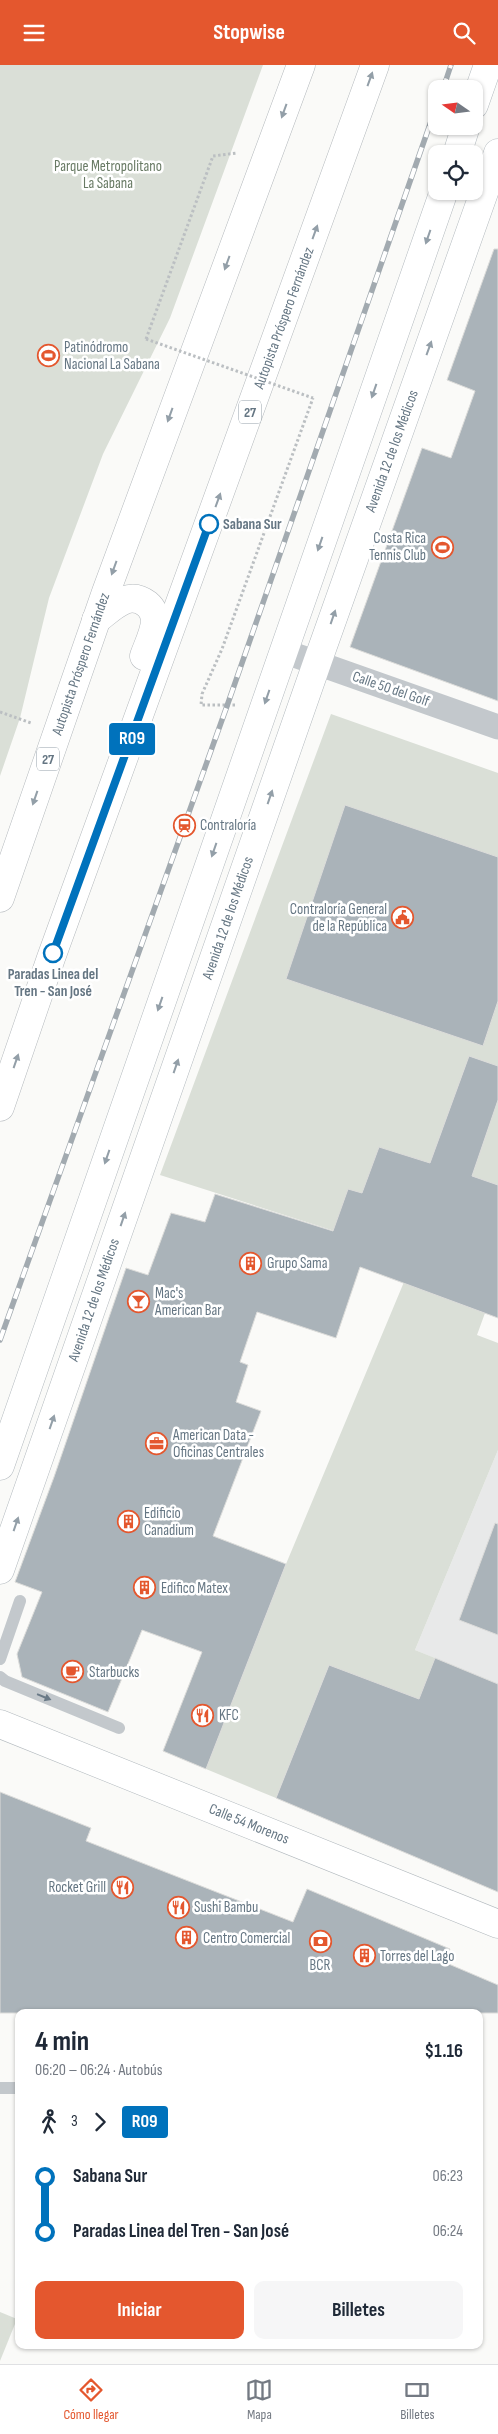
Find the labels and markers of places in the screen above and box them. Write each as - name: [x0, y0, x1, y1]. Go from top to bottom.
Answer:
- place label: Patinódromo Nacional La Sabana: [64, 338, 160, 374]
- sports icon: Patinódromo Nacional La Sabana: [36, 344, 60, 368]
- marker: Sabana Sur: [199, 514, 219, 534]
- place label: Sabana Sur: [223, 515, 282, 534]
- place label: Costa Rica Tennis Club: [369, 529, 426, 565]
- sports icon: Costa Rica Tennis Club: [430, 535, 454, 559]
- station icon: Contraloría: [172, 813, 196, 837]
- place label: Contraloría: [200, 816, 256, 835]
- place label: Contraloría General de la República: [290, 900, 387, 936]
- public building icon: Contraloría General de la República: [391, 906, 415, 930]
- marker: Paradas Linea del Tren - San José: [43, 943, 63, 963]
- place label: Paradas Linea del Tren - San José: [8, 965, 98, 1001]
- building icon: Grupo Sama: [239, 1251, 263, 1275]
- place label: Grupo Sama: [267, 1254, 328, 1273]
- place label: Mac's American Bar: [154, 1284, 222, 1320]
- bar icon: Mac's American Bar: [127, 1290, 151, 1314]
- place label: American Data - Oficinas Centrales: [172, 1426, 264, 1462]
- office icon: American Data - Oficinas Centrales: [145, 1432, 169, 1456]
- place label: Edificio Canadium: [144, 1504, 194, 1540]
- building icon: Edificio Canadium: [116, 1510, 140, 1534]
- building icon: Edifico Matex: [133, 1576, 157, 1600]
- place label: Edifico Matex: [161, 1579, 228, 1598]
- cafe icon: Starbucks: [61, 1660, 85, 1684]
- place label: Starbucks: [89, 1663, 139, 1682]
- restaurant icon: KFC: [191, 1703, 215, 1727]
- place label: KFC: [219, 1706, 239, 1725]
- restaurant icon: Rocket Grill: [110, 1875, 134, 1899]
- place label: Rocket Grill: [48, 1878, 106, 1897]
- restaurant icon: Sushi Bambu: [166, 1895, 190, 1919]
- place label: Sushi Bambu: [194, 1898, 258, 1917]
- building icon: Centro Comercial: [175, 1926, 199, 1950]
- place label: Centro Comercial: [203, 1929, 290, 1948]
- bank icon: BCR: [308, 1930, 332, 1954]
- building icon: Torres del Lago: [352, 1944, 376, 1968]
- place label: Torres del Lago: [380, 1947, 454, 1966]
- place label: BCR: [310, 1956, 331, 1975]

